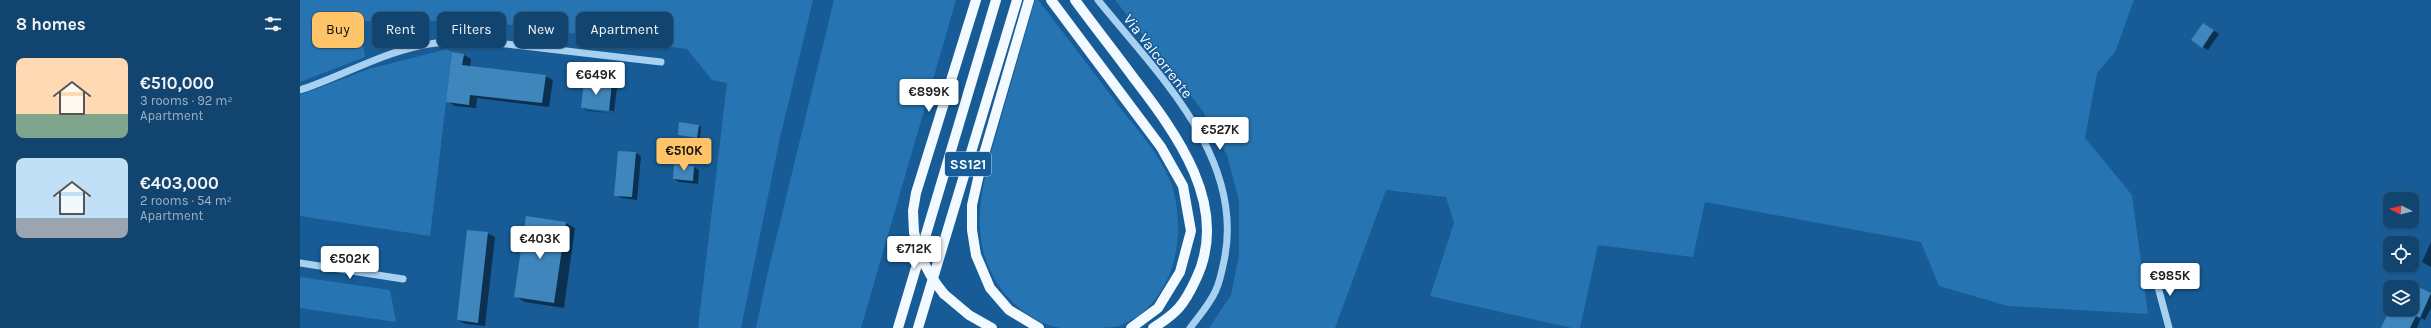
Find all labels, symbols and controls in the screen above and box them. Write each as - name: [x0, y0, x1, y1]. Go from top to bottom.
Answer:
- street label: Via Valcorrente: [1119, 10, 1197, 102]
- chip: Buy: [312, 12, 364, 48]
- chip: Rent: [372, 12, 429, 48]
- chip: Filters: [437, 12, 506, 48]
- chip: New: [514, 12, 568, 48]
- chip: Apartment: [576, 12, 673, 48]
- icon: filters: [262, 13, 284, 35]
- text: 8 homes: [16, 14, 86, 34]
- pin: €649K: [568, 62, 624, 96]
- text: €649K: [576, 67, 616, 82]
- text: €510,000: [140, 73, 214, 93]
- icon: home: [48, 74, 96, 122]
- pin: €899K: [901, 79, 957, 113]
- text: €899K: [908, 84, 950, 99]
- text: 3 rooms · 92 m²: [140, 93, 233, 108]
- text: Apartment: [140, 108, 203, 123]
- pin: €527K: [1192, 117, 1248, 151]
- text: €527K: [1201, 122, 1239, 137]
- pin: €510K: [656, 138, 712, 172]
- text: €510K: [665, 143, 703, 158]
- road number: SS121: [945, 152, 991, 176]
- text: €403,000: [140, 173, 219, 193]
- icon: home: [48, 174, 96, 222]
- north arrow: [2383, 192, 2419, 228]
- map controls: [2383, 192, 2419, 316]
- text: 2 rooms · 54 m²: [140, 193, 232, 208]
- text: Apartment: [140, 208, 203, 223]
- pin: €403K: [512, 226, 568, 260]
- text: €403K: [520, 231, 560, 246]
- pin: €712K: [886, 236, 942, 270]
- button: locate: [2383, 236, 2419, 272]
- text: €712K: [896, 241, 932, 256]
- pin: €502K: [322, 246, 378, 280]
- text: €502K: [330, 251, 370, 266]
- pin: €985K: [2142, 263, 2198, 297]
- text: €985K: [2150, 268, 2190, 283]
- button: layers: [2383, 280, 2419, 316]

